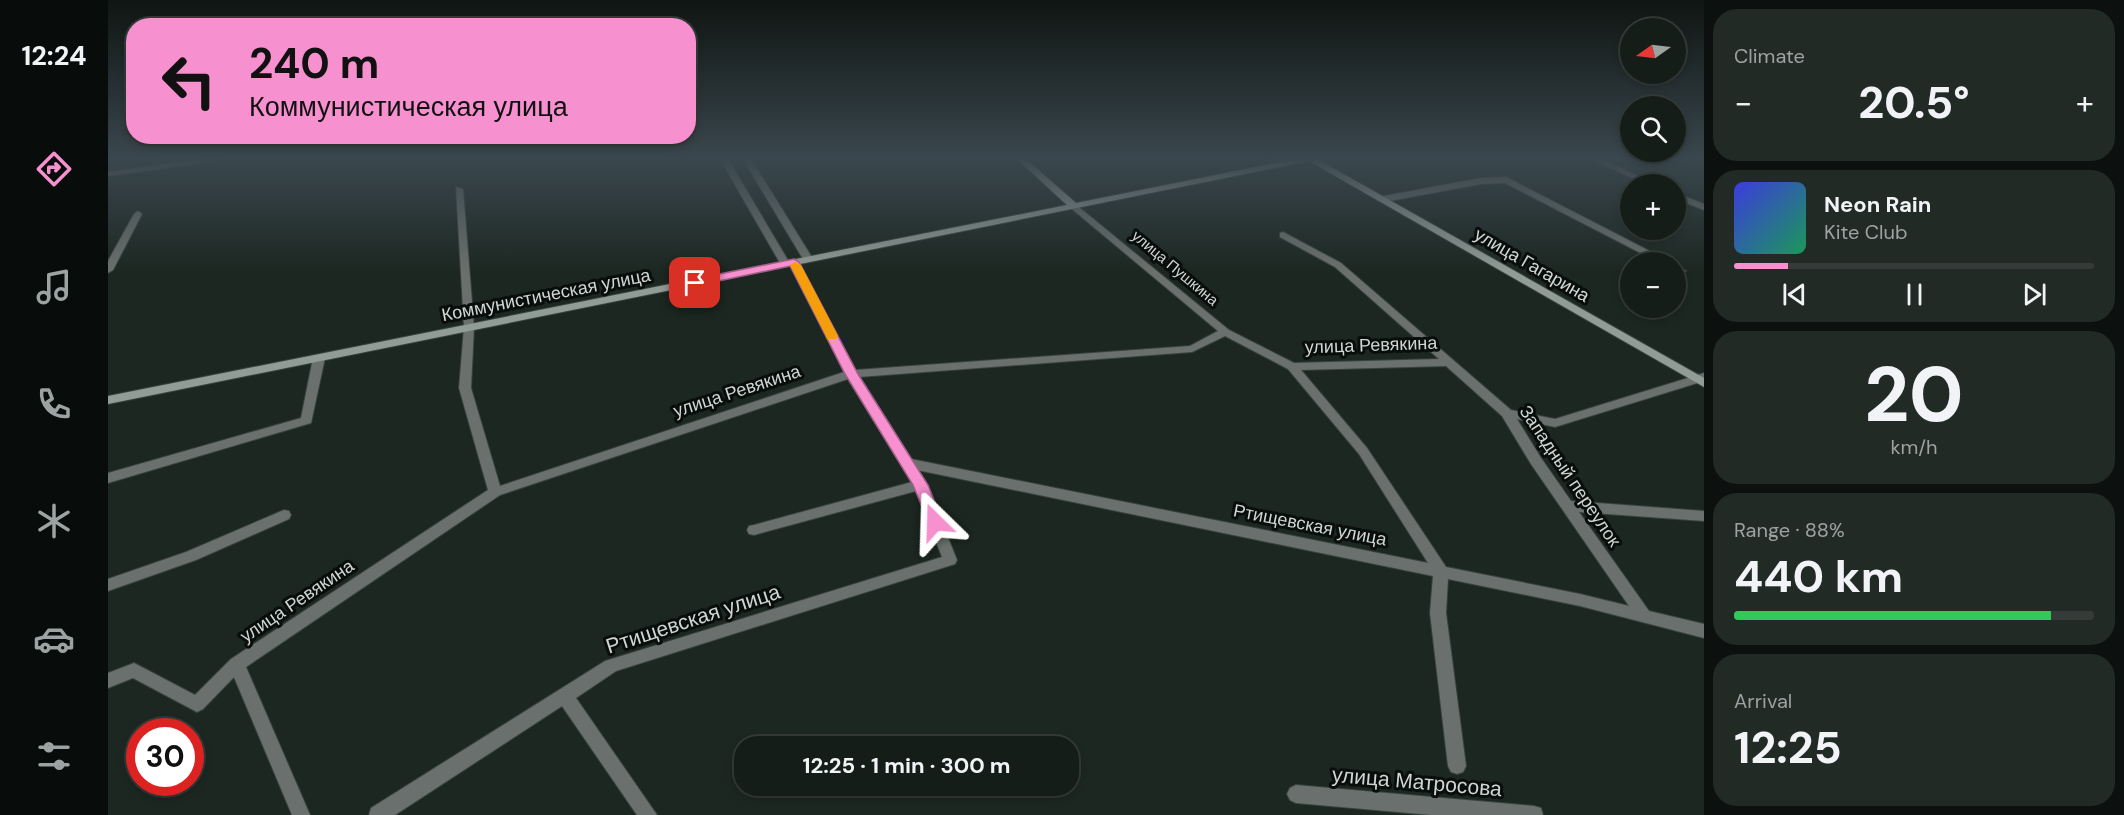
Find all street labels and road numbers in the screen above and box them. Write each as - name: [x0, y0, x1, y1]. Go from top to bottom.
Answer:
- street label: улица Гагарина: [1470, 222, 1595, 308]
- street label: улица Пушкина: [1128, 226, 1223, 311]
- street label: Коммунистическая улица: [439, 263, 654, 327]
- street label: улица Ревякина: [1304, 331, 1439, 359]
- street label: улица Ревякина: [670, 359, 805, 423]
- street label: Западный переулок: [1514, 401, 1626, 551]
- street label: Ртищевская улица: [1231, 498, 1390, 552]
- street label: улица Ревякина: [235, 553, 359, 648]
- street label: Ртищевская улица: [602, 578, 784, 660]
- street label: улица Матросова: [1331, 761, 1503, 803]

